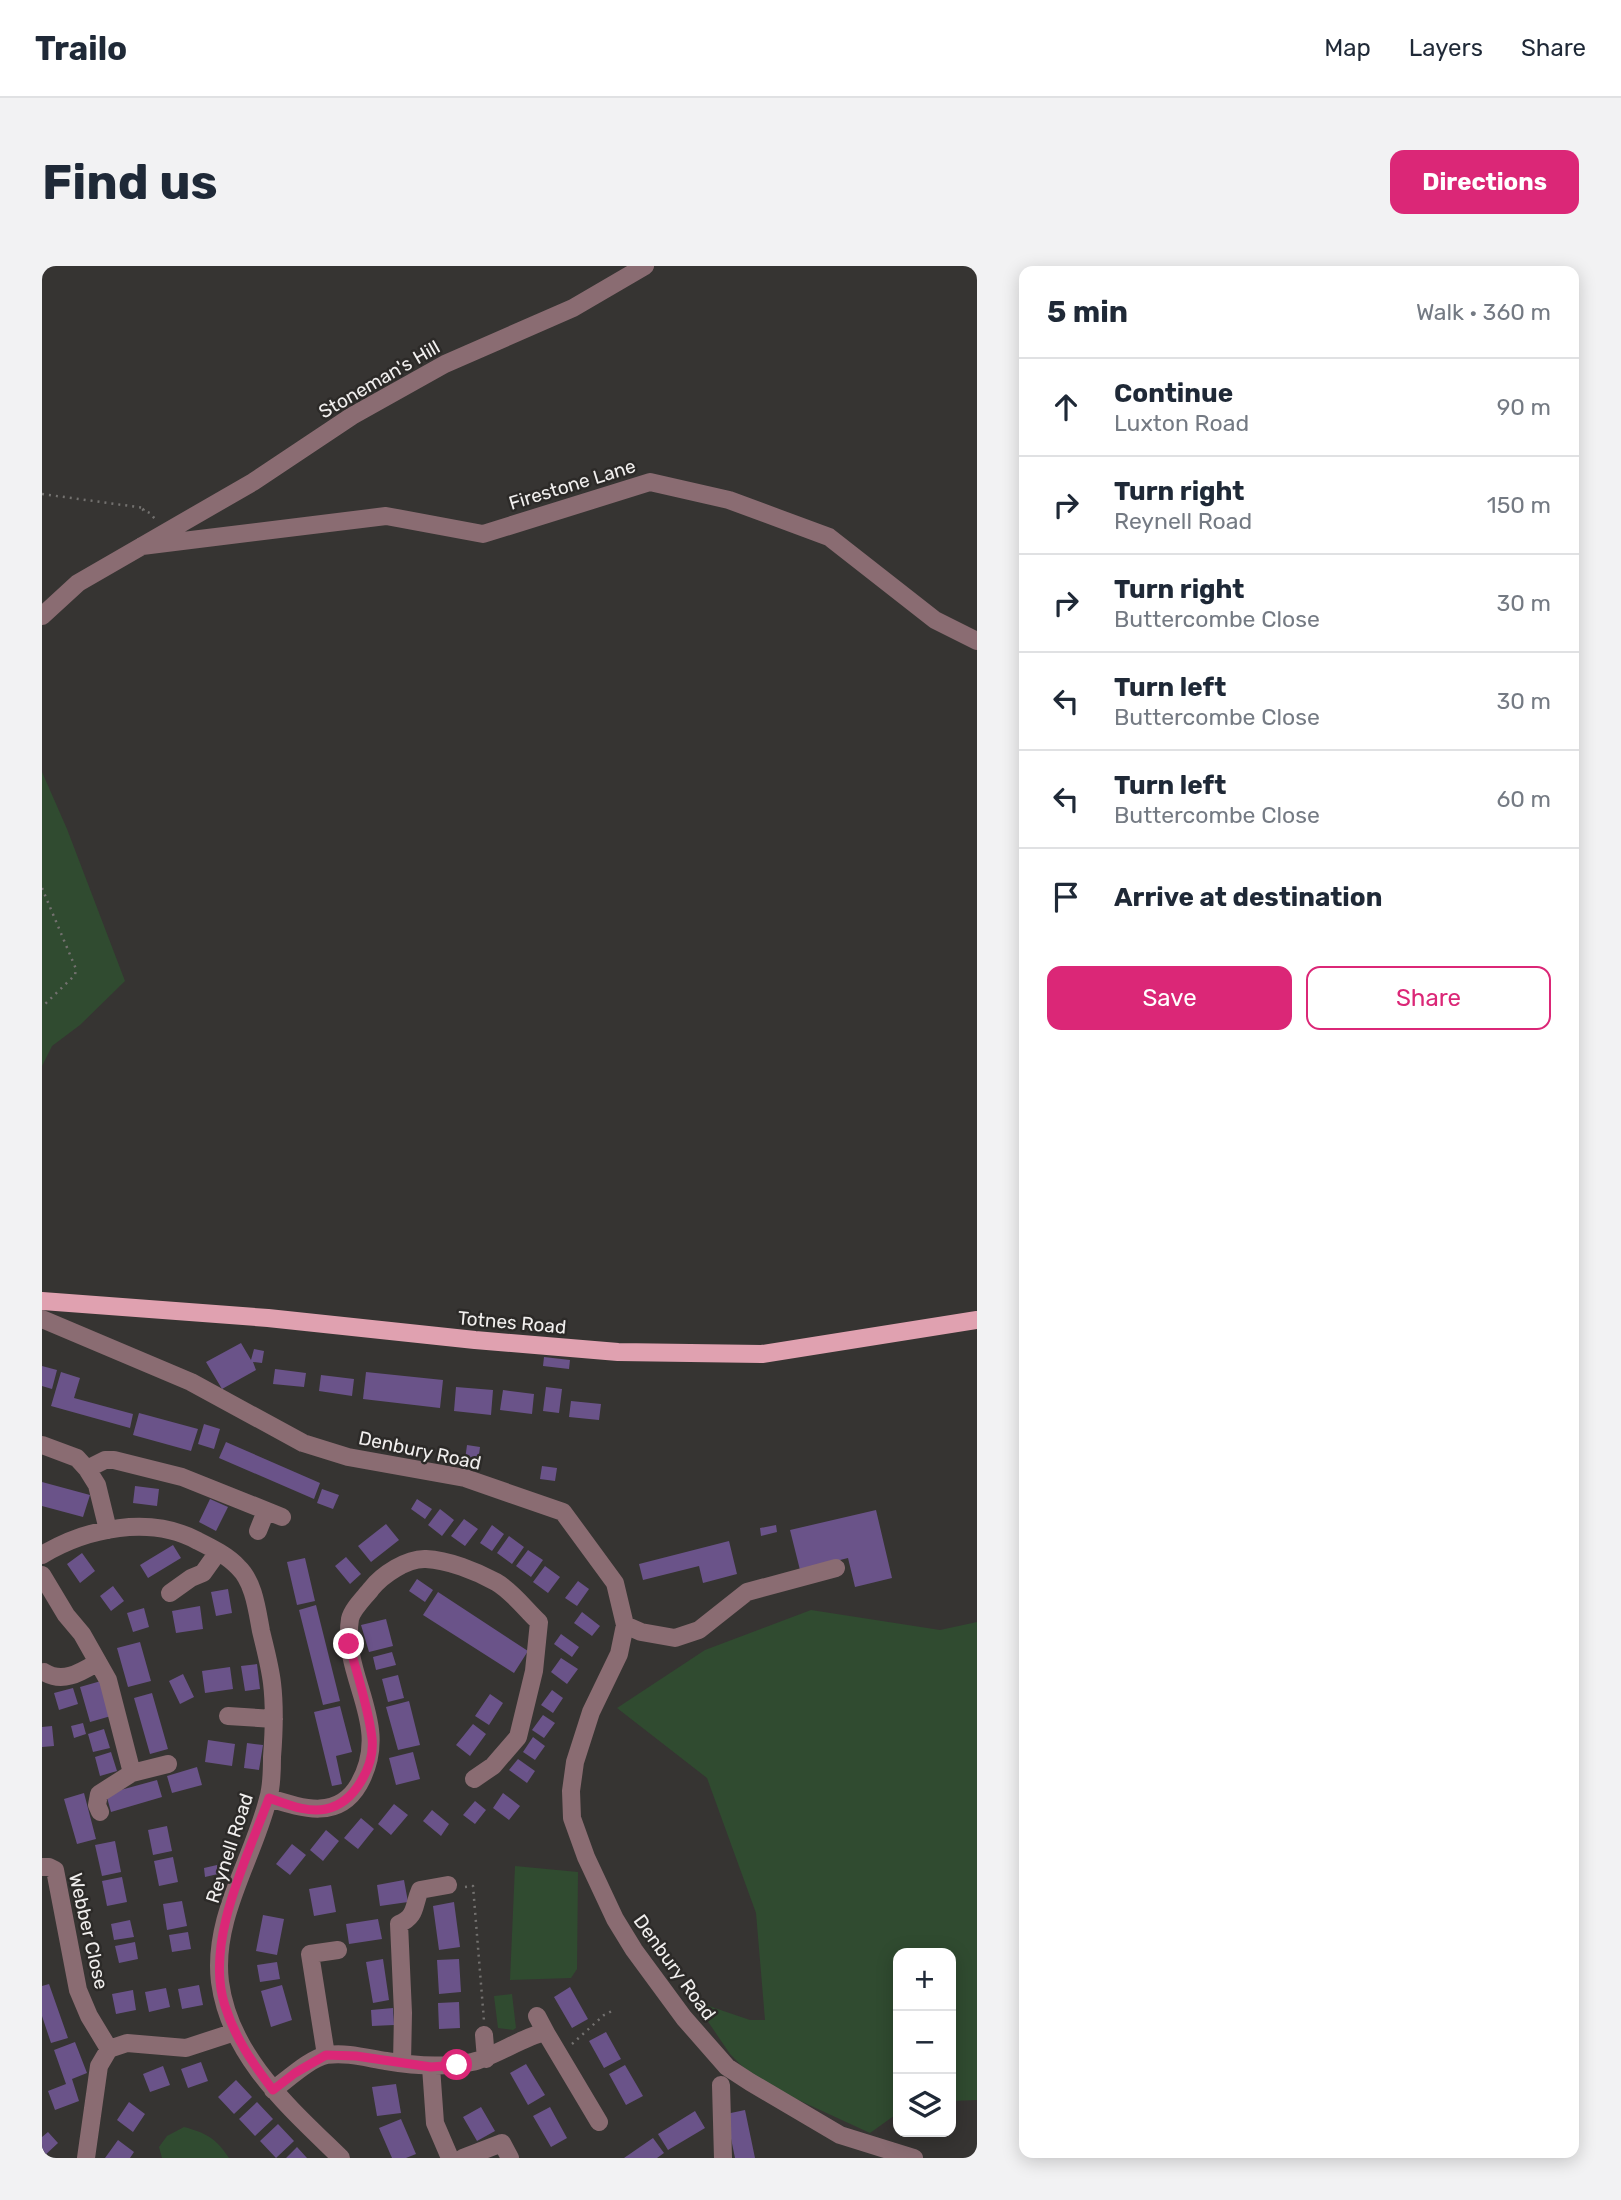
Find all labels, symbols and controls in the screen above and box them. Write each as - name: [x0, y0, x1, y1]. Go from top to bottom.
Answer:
- text: Trailo: [35, 29, 127, 68]
- text: Map: [1324, 34, 1371, 62]
- text: Layers: [1409, 34, 1483, 62]
- text: Share: [1521, 34, 1586, 62]
- button: Directions: [1390, 150, 1579, 214]
- text: Find us: [42, 153, 218, 211]
- text: 5 min: [1047, 294, 1128, 330]
- text: Walk · 360 m: [1416, 298, 1551, 326]
- street label: Stoneman's Hill: [315, 335, 444, 423]
- text: Continue: [1114, 378, 1233, 409]
- icon: ahead: [1047, 388, 1085, 426]
- text: 90 m: [1497, 393, 1551, 421]
- text: Luxton Road: [1114, 409, 1249, 437]
- street label: Firestone Lane: [506, 454, 638, 515]
- text: Turn right: [1114, 476, 1244, 507]
- icon: right: [1047, 486, 1085, 524]
- text: 150 m: [1487, 491, 1551, 519]
- text: Reynell Road: [1114, 507, 1252, 535]
- text: Turn right: [1114, 574, 1244, 605]
- icon: right: [1047, 584, 1085, 622]
- text: 30 m: [1496, 589, 1551, 617]
- text: Buttercombe Close: [1114, 605, 1320, 633]
- text: Turn left: [1114, 672, 1226, 703]
- icon: left: [1047, 682, 1085, 720]
- text: 30 m: [1496, 687, 1551, 715]
- text: Buttercombe Close: [1114, 703, 1320, 731]
- text: Turn left: [1114, 770, 1226, 801]
- icon: left: [1047, 780, 1085, 818]
- text: 60 m: [1496, 785, 1551, 813]
- text: Buttercombe Close: [1114, 801, 1320, 829]
- icon: arrive: [1047, 878, 1085, 916]
- text: Arrive at destination: [1114, 882, 1382, 913]
- button: Save: [1047, 966, 1292, 1030]
- button: Share: [1306, 966, 1551, 1030]
- street label: Totnes Road: [457, 1306, 567, 1339]
- street label: Denbury Road: [356, 1426, 483, 1475]
- route end: [333, 1628, 364, 1659]
- street label: Reynell Road: [201, 1790, 258, 1906]
- street label: Webber Close: [64, 1871, 113, 1992]
- street label: Denbury Road: [629, 1910, 721, 2025]
- map controls: [893, 1948, 956, 2137]
- button: +: [893, 1948, 956, 2011]
- button: −: [893, 2011, 956, 2074]
- route start: [441, 2049, 472, 2080]
- button: layers: [893, 2074, 956, 2137]

